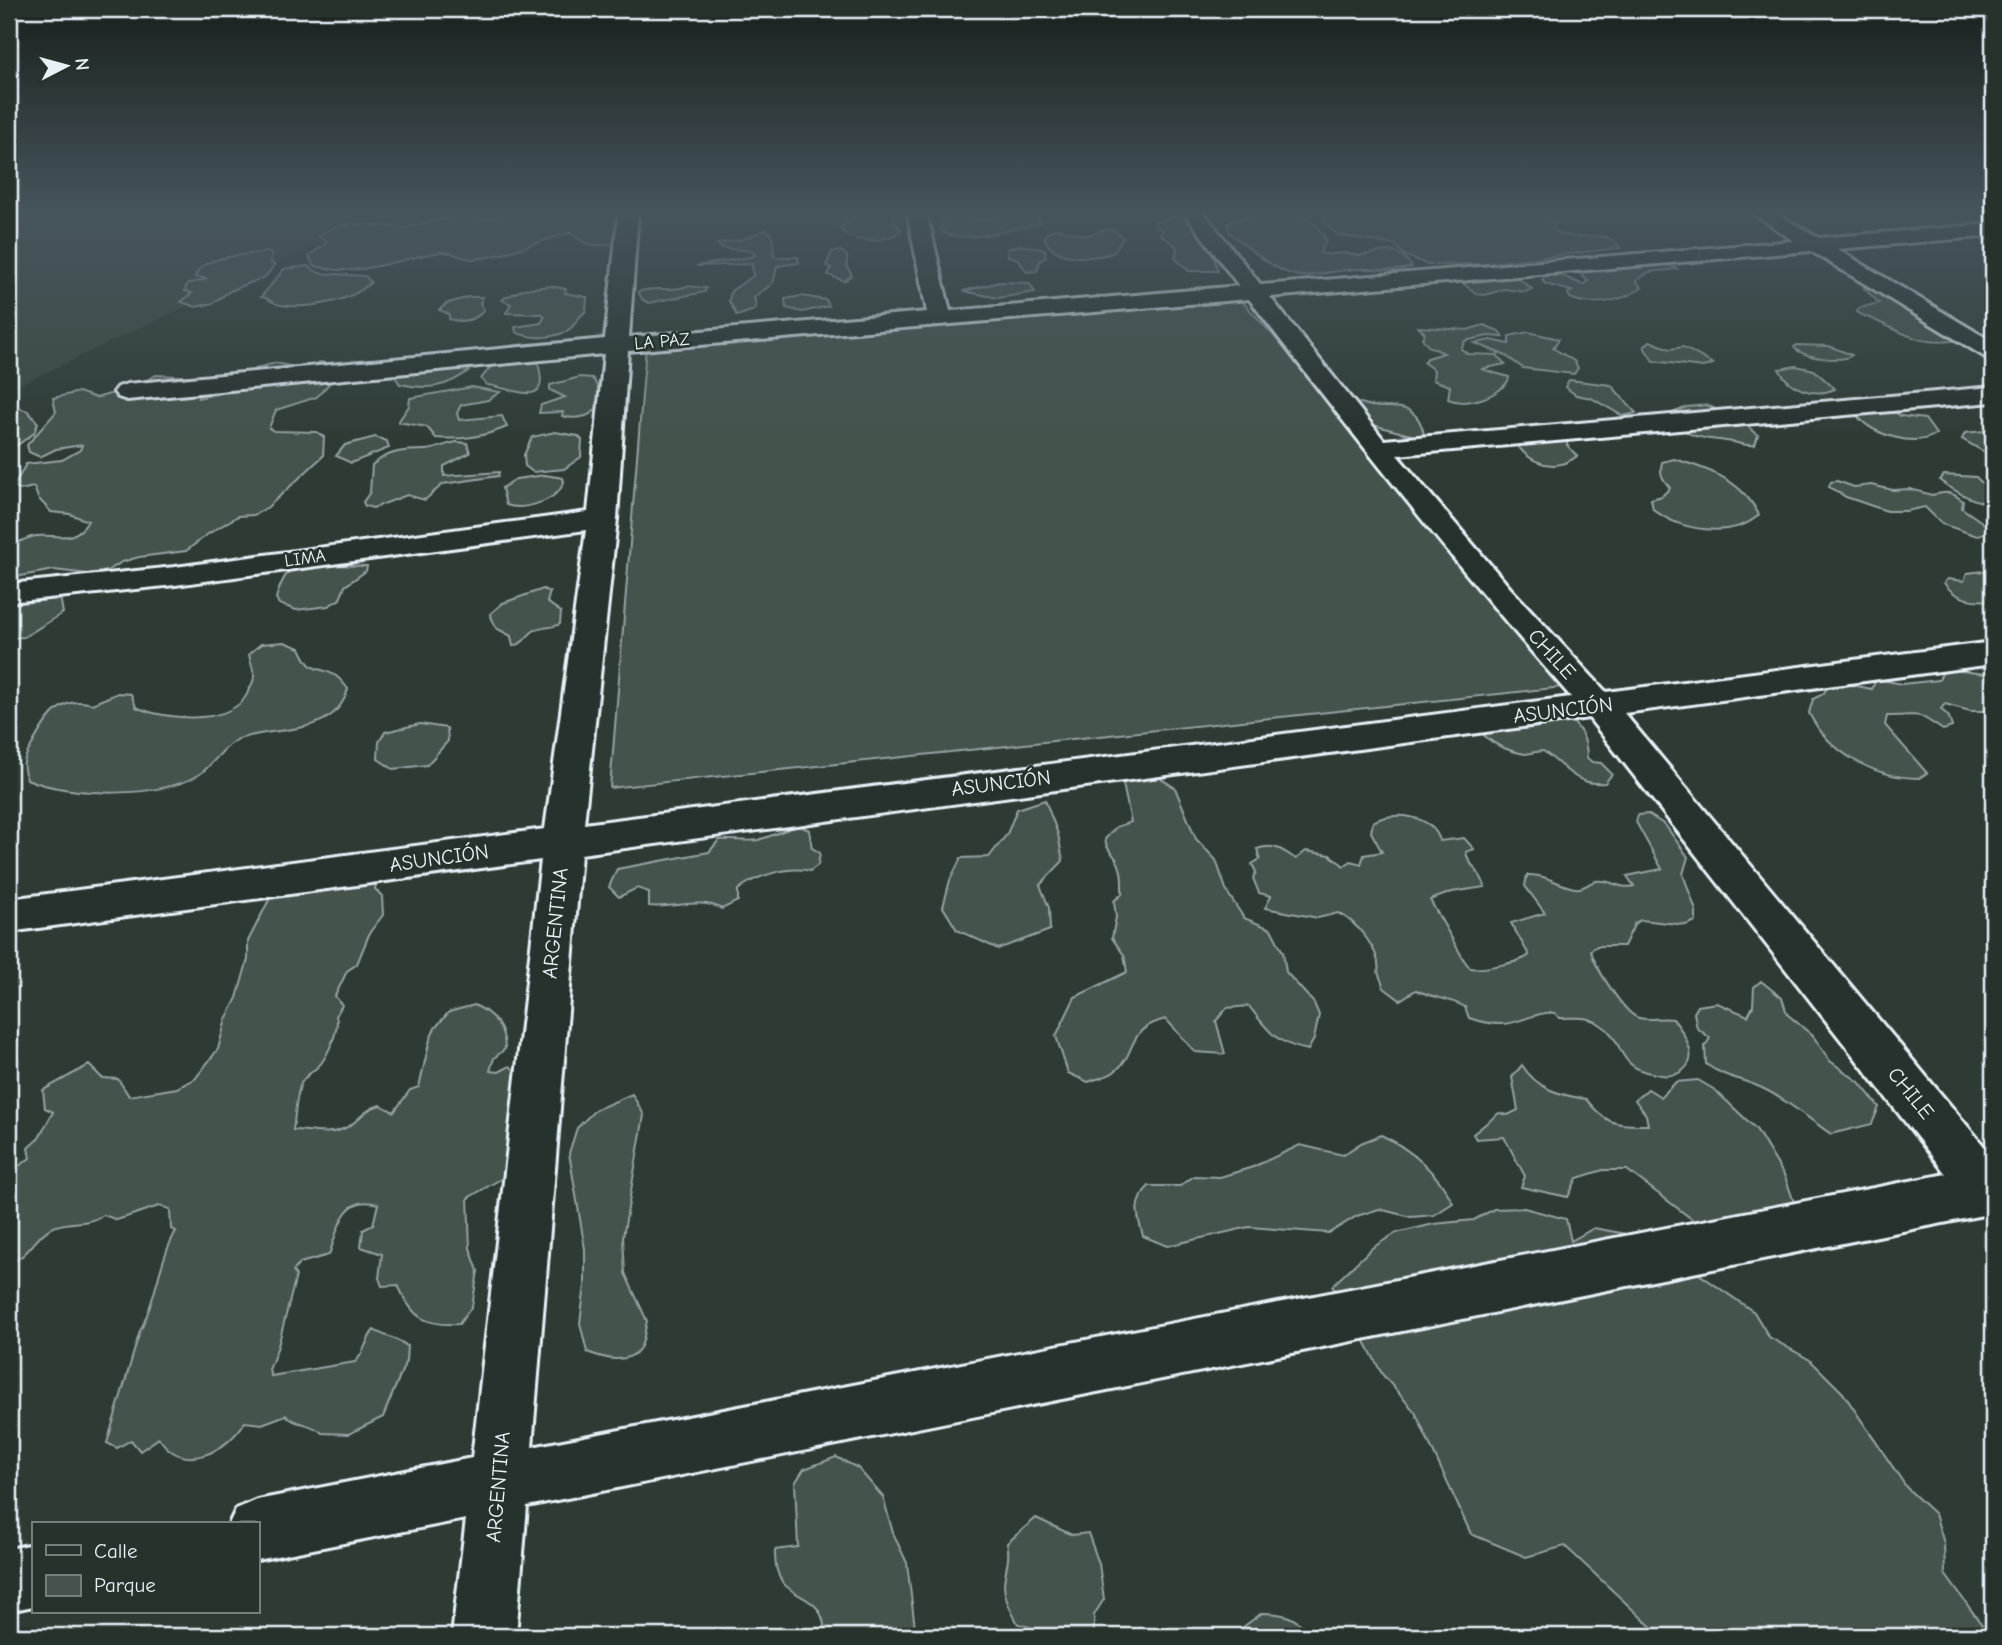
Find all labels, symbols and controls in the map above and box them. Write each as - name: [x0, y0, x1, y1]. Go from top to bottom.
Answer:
- north arrow: [32, 32, 102, 102]
- text: N: [70, 57, 93, 72]
- street label: LA PAZ: [633, 329, 691, 354]
- street label: LIMA: [283, 545, 327, 572]
- street label: CHILE: [1523, 624, 1581, 684]
- street label: ASUNCIÓN: [1512, 692, 1614, 728]
- street label: ASUNCIÓN: [950, 765, 1052, 801]
- street label: ASUNCIÓN: [388, 839, 490, 877]
- street label: ARGENTINA: [537, 866, 573, 980]
- street label: CHILE: [1883, 1062, 1939, 1124]
- street label: ARGENTINA: [481, 1430, 515, 1544]
- legend: [32, 1522, 259, 1614]
- text: Calle: [94, 1539, 137, 1563]
- text: Parque: [94, 1573, 156, 1597]

